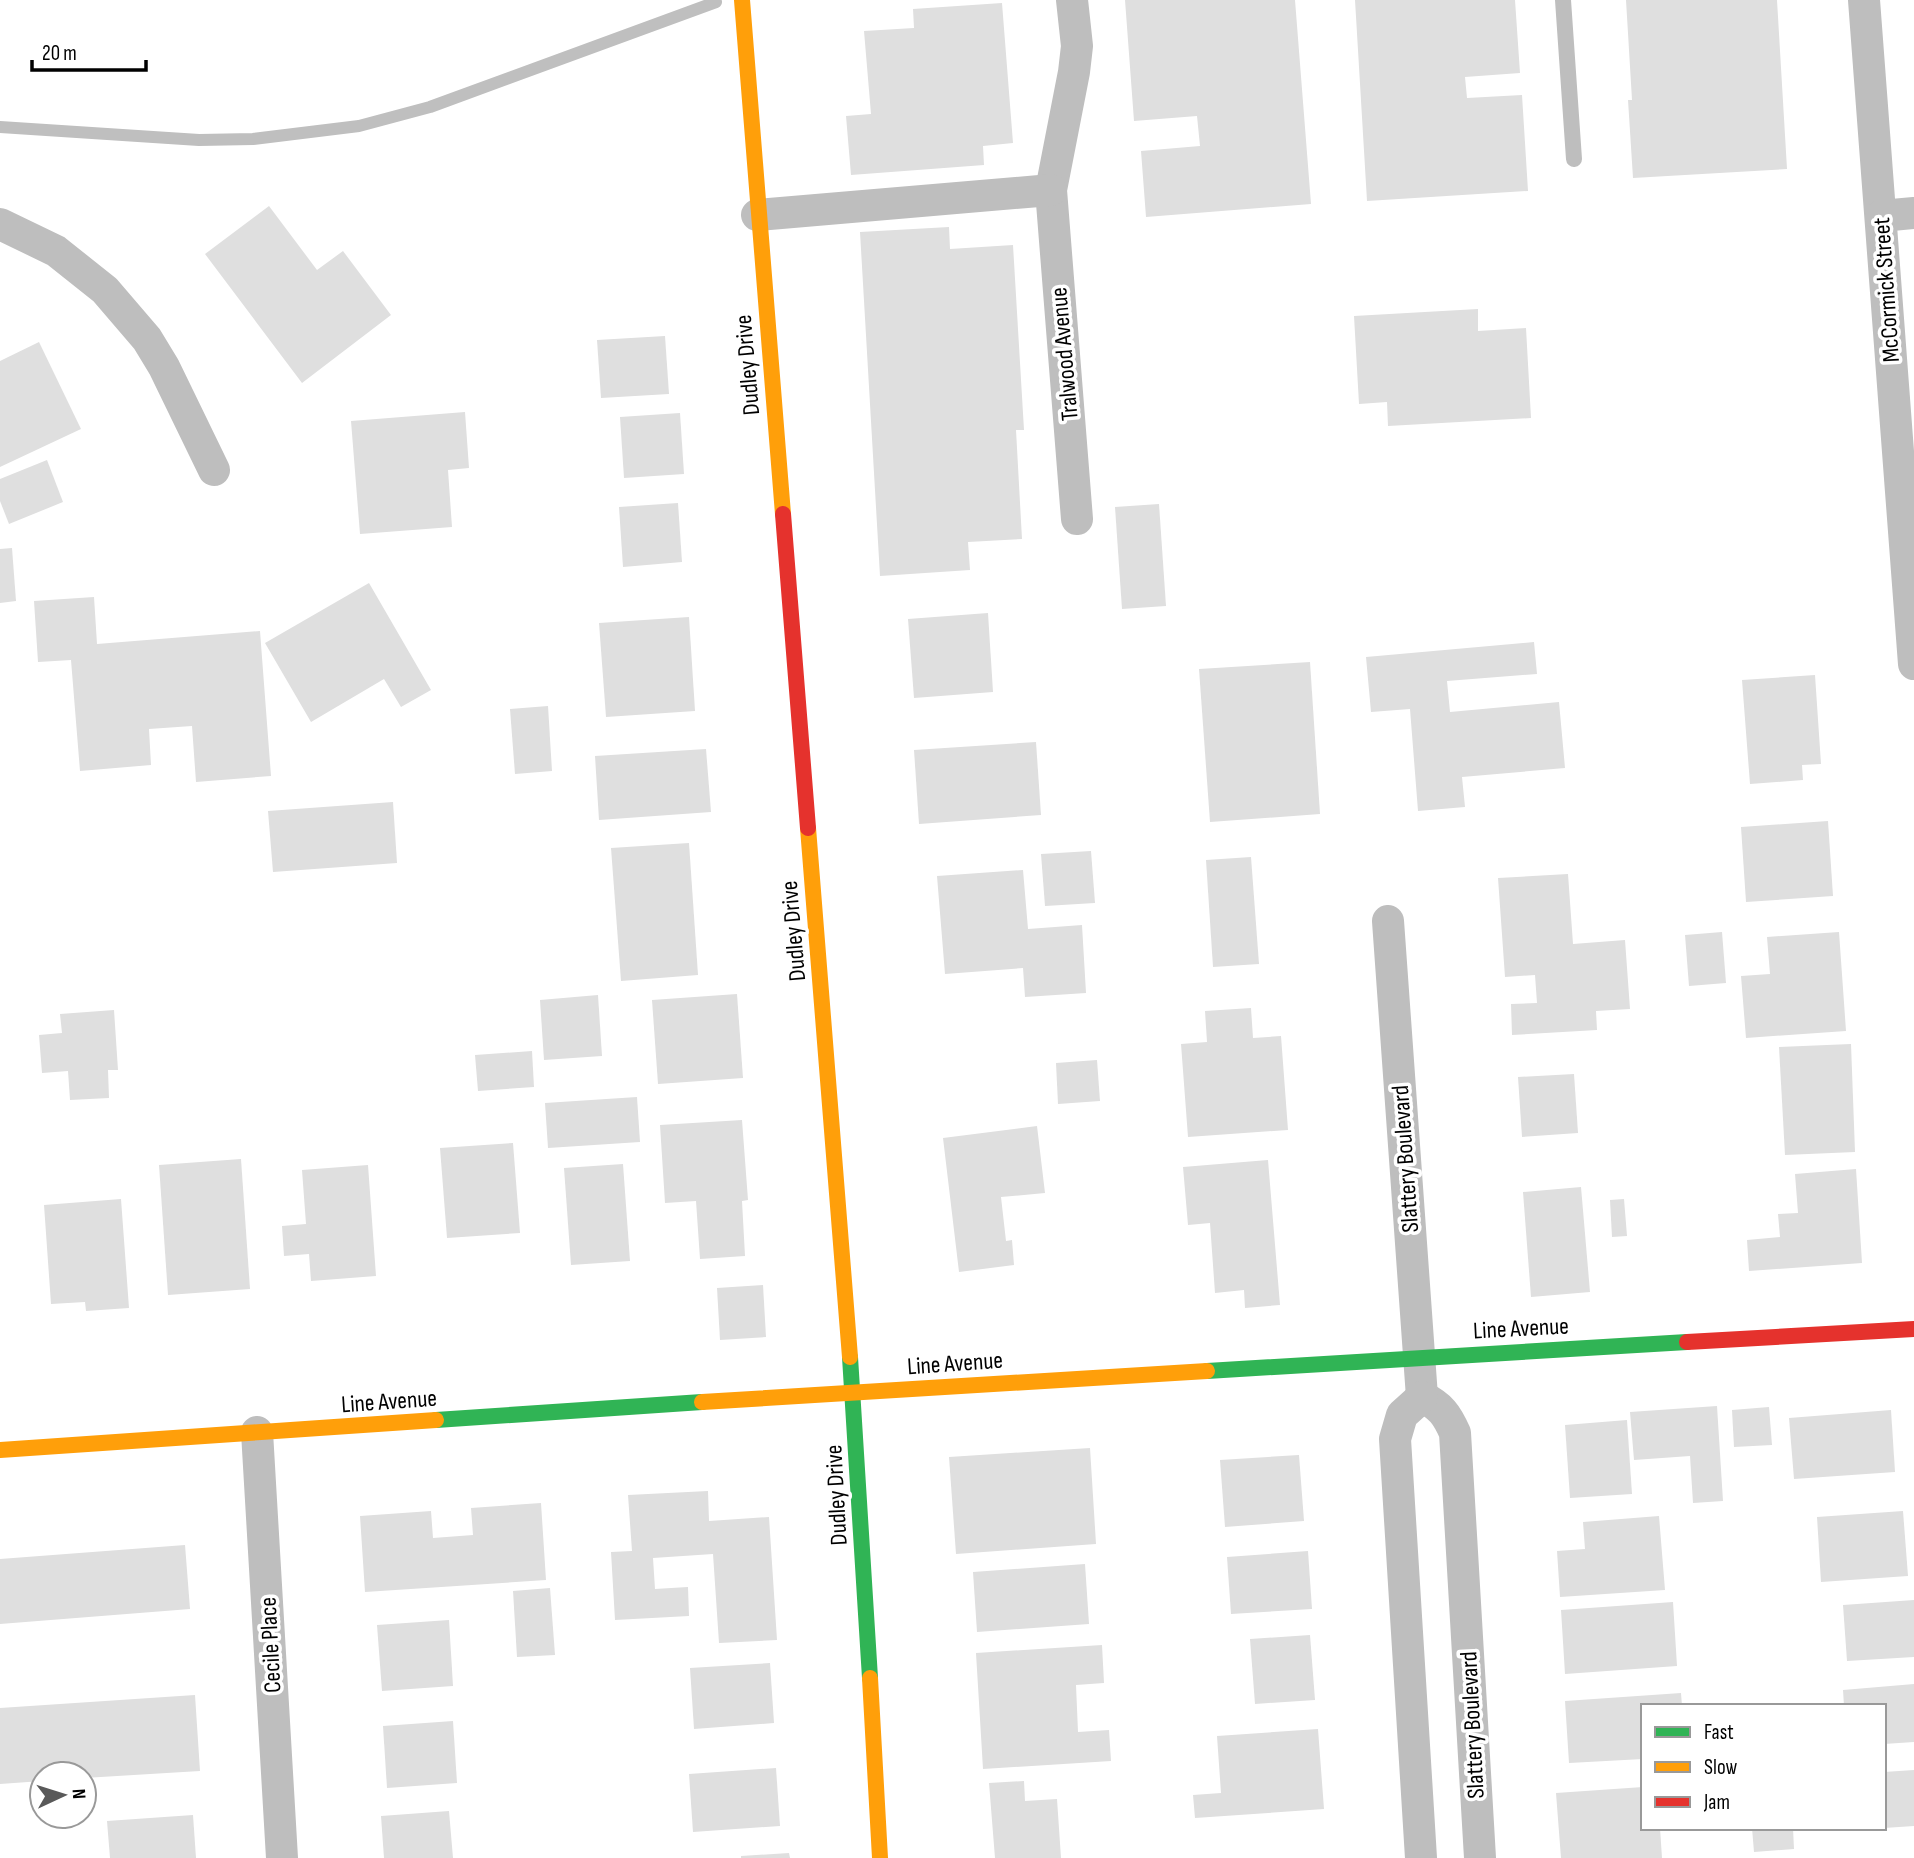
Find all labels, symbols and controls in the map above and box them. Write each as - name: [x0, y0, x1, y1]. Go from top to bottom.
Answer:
- scale bar: [32, 28, 145, 72]
- text: 20 m: [42, 41, 77, 66]
- street label: McCormick Street: [1867, 217, 1906, 363]
- street label: Tralwood Avenue: [1044, 286, 1085, 422]
- street label: Dudley Drive: [729, 313, 766, 416]
- street label: Dudley Drive: [775, 879, 812, 982]
- street label: Slattery Boulevard: [1386, 1084, 1425, 1234]
- street label: Line Avenue: [1472, 1312, 1570, 1345]
- street label: Line Avenue: [906, 1346, 1004, 1381]
- street label: Line Avenue: [340, 1384, 438, 1419]
- street label: Dudley Drive: [819, 1444, 854, 1546]
- street label: Cecile Place: [254, 1596, 287, 1694]
- street label: Slattery Boulevard: [1454, 1651, 1491, 1799]
- legend: [1641, 1704, 1886, 1830]
- text: Fast: [1704, 1720, 1734, 1745]
- text: Slow: [1704, 1755, 1738, 1780]
- north arrow: [28, 1760, 98, 1830]
- text: N: [67, 1788, 90, 1800]
- text: Jam: [1703, 1790, 1730, 1815]

